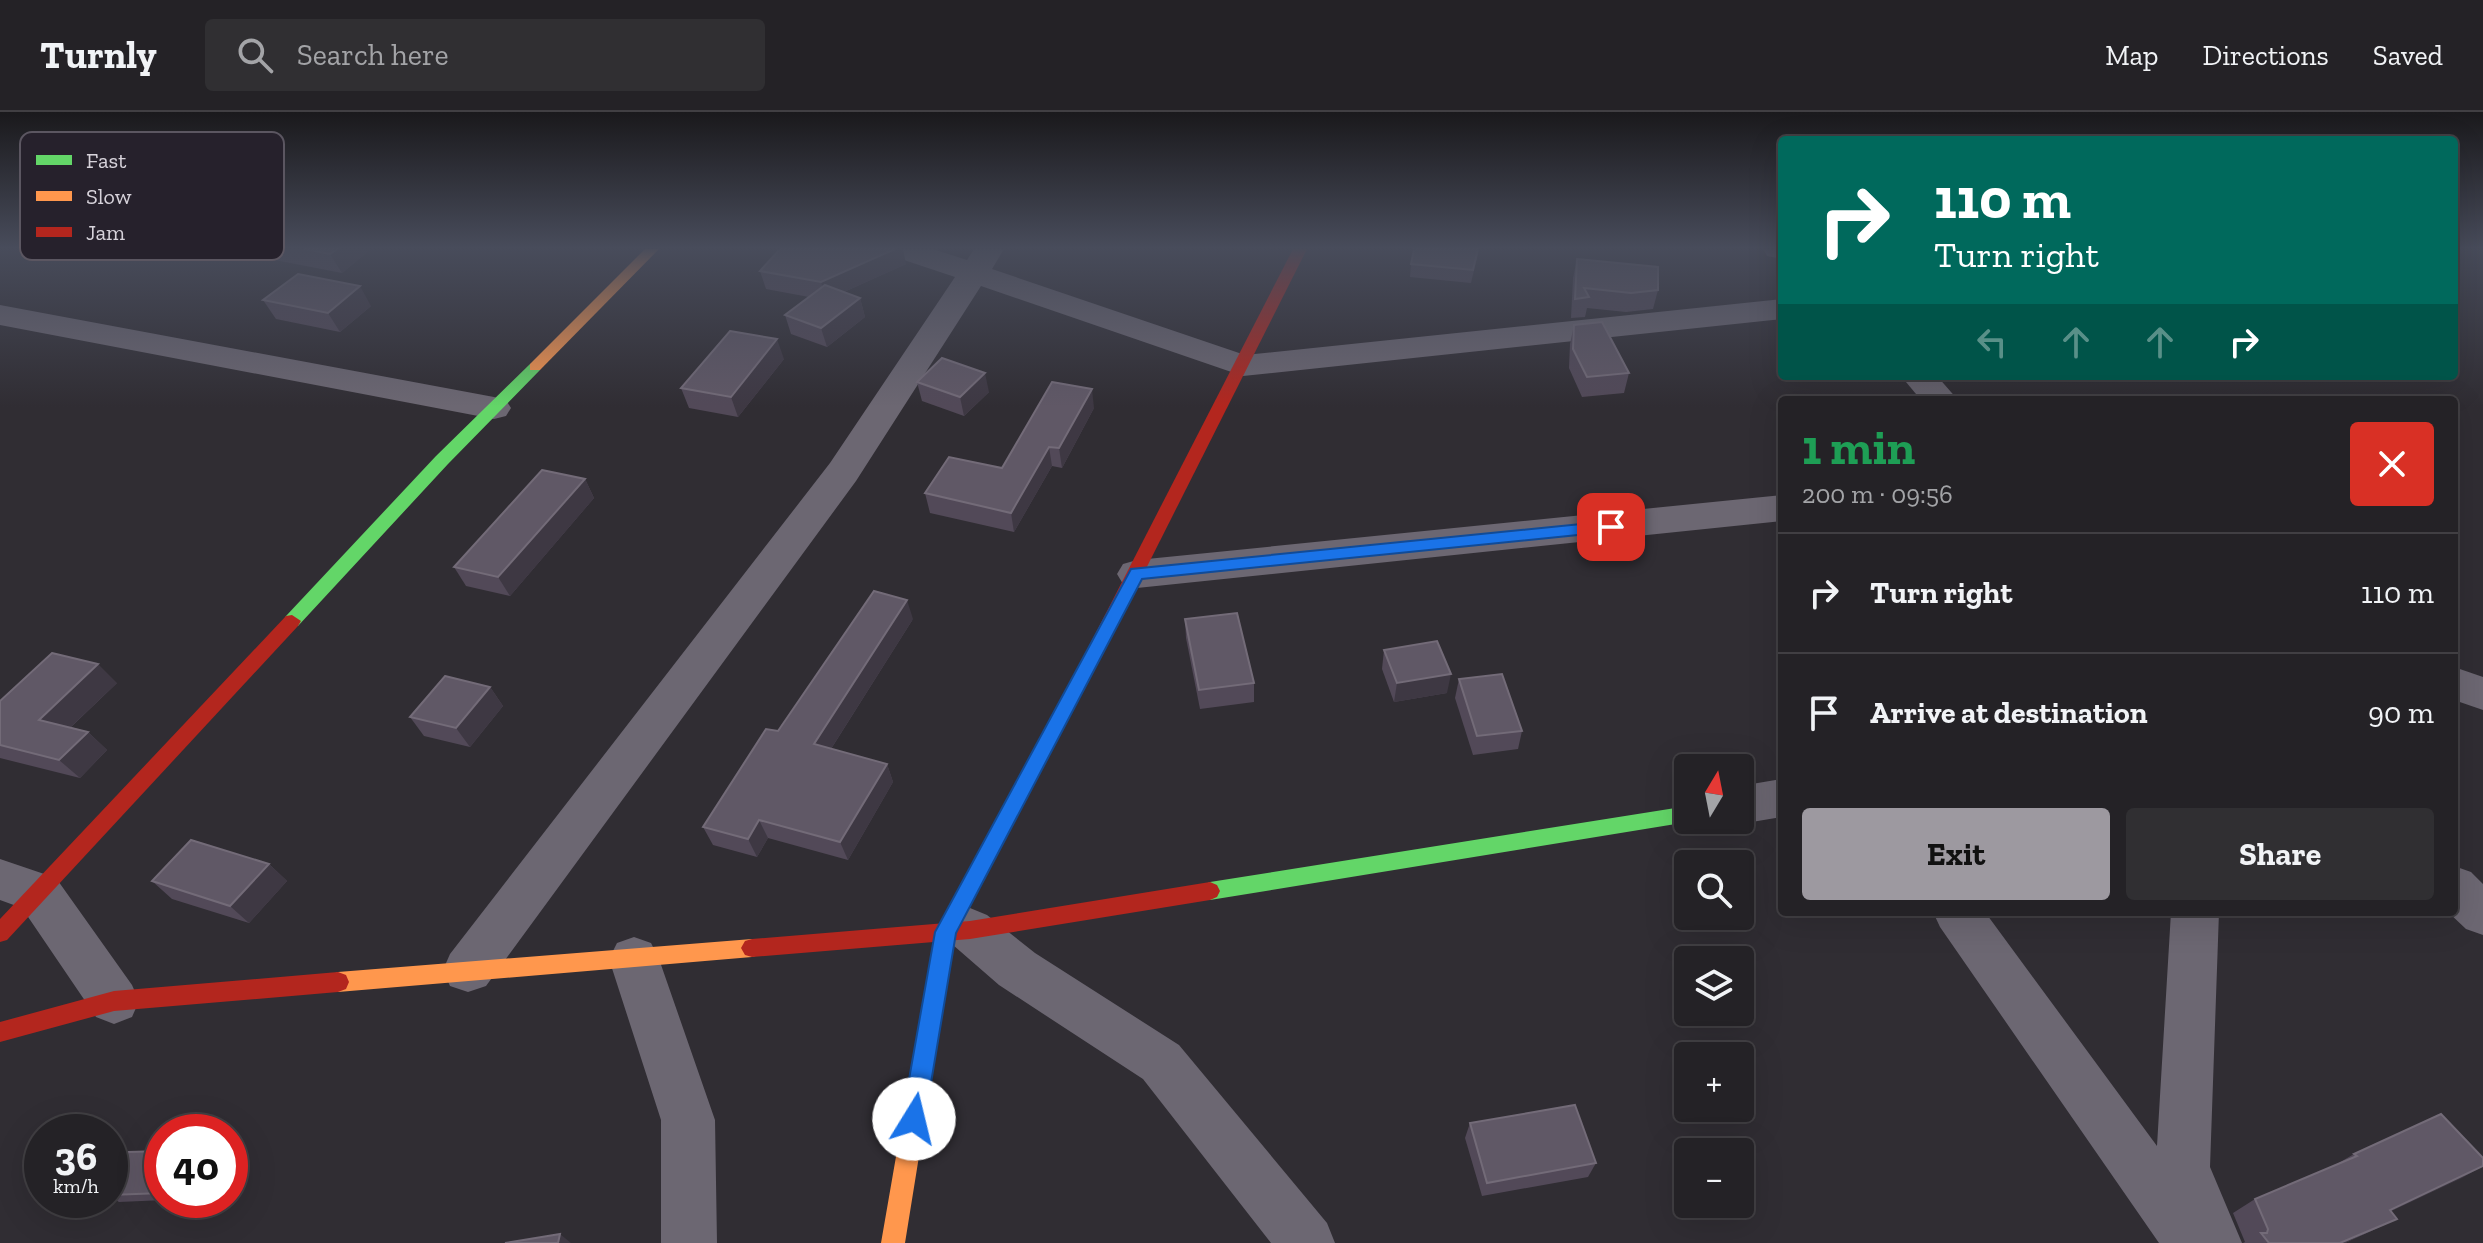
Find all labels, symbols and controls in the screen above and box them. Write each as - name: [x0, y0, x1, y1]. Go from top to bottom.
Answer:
- search box: [205, 19, 765, 91]
- text: Turnly: [40, 32, 157, 78]
- icon: search: [233, 33, 277, 77]
- text: Search here: [297, 37, 449, 73]
- text: Map: [2105, 39, 2158, 72]
- text: Directions: [2202, 39, 2329, 72]
- text: Saved: [2373, 39, 2443, 72]
- legend: [20, 132, 284, 260]
- text: Fast: [86, 147, 127, 174]
- text: 110 m: [1934, 165, 2071, 232]
- icon: right: [1802, 168, 1906, 272]
- text: Slow: [86, 183, 132, 210]
- text: Jam: [86, 219, 125, 246]
- text: Turn right: [1934, 233, 2099, 276]
- icon: left: [1970, 320, 2014, 364]
- icon: ahead: [2054, 320, 2098, 364]
- icon: ahead: [2138, 320, 2182, 364]
- icon: right: [2222, 320, 2266, 364]
- text: 1 min: [1802, 419, 1915, 476]
- button: close: [2350, 422, 2434, 506]
- text: 200 m · 09:56: [1802, 478, 1953, 510]
- pin: [1577, 493, 1645, 561]
- icon: arrive: [1589, 505, 1633, 549]
- icon: right: [1802, 571, 1846, 615]
- text: Turn right: [1870, 575, 2012, 611]
- text: 110 m: [2361, 575, 2434, 611]
- icon: arrive: [1802, 691, 1846, 735]
- text: Arrive at destination: [1870, 695, 2147, 731]
- text: 90 m: [2368, 695, 2434, 731]
- north arrow: [1674, 754, 1754, 834]
- map controls: [1674, 754, 1754, 1218]
- button: Exit: [1802, 808, 2110, 900]
- button: Share: [2126, 808, 2434, 900]
- button: search: [1674, 850, 1754, 930]
- button: layers: [1674, 946, 1754, 1026]
- button: +: [1674, 1042, 1754, 1122]
- position arrow: [872, 1077, 956, 1161]
- speed limit sign: 40: [144, 1114, 248, 1218]
- text: 36: [55, 1132, 97, 1180]
- button: −: [1674, 1138, 1754, 1218]
- text: km/h: [53, 1174, 99, 1198]

